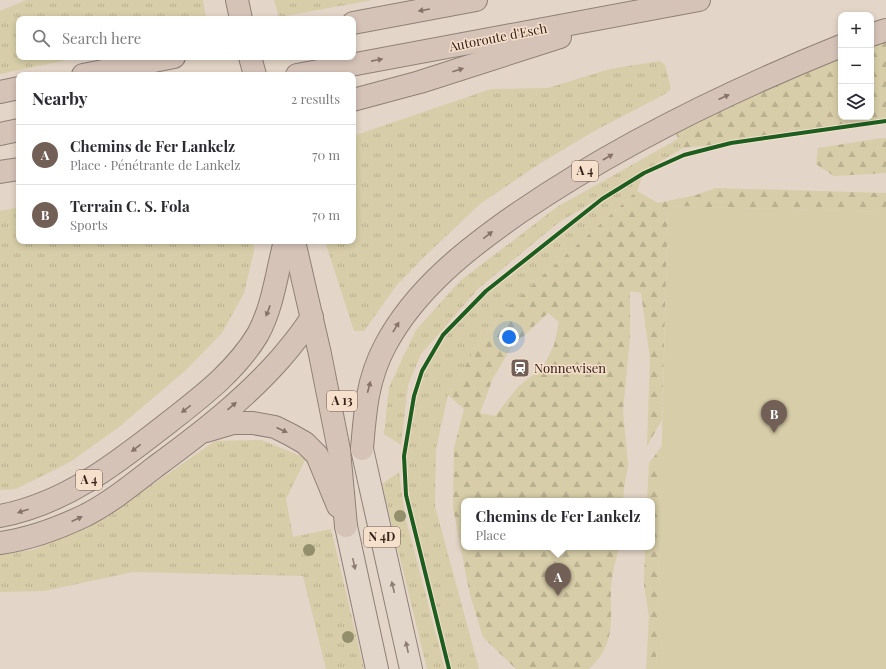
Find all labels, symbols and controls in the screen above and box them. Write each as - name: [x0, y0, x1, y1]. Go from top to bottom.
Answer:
- one-way arrow: [418, 7, 430, 13]
- map controls: [838, 12, 874, 120]
- button: +: [838, 12, 874, 48]
- search box: [16, 16, 356, 60]
- street label: Autoroute d'Esch: [447, 19, 549, 55]
- icon: search: [30, 27, 52, 49]
- text: Search here: [62, 28, 141, 48]
- button: −: [838, 48, 874, 84]
- one-way arrow: [371, 56, 383, 62]
- one-way arrow: [452, 67, 464, 73]
- button: layers: [838, 84, 874, 120]
- text: Nearby: [32, 87, 87, 109]
- text: 2 results: [291, 90, 340, 107]
- one-way arrow: [718, 94, 729, 100]
- text: Chemins de Fer Lankelz: [70, 136, 235, 156]
- text: A: [41, 146, 49, 163]
- text: 70 m: [312, 146, 340, 163]
- one-way arrow: [602, 153, 614, 160]
- text: Place · Pénétrante de Lankelz: [70, 156, 240, 173]
- road number: A 4: [572, 161, 598, 181]
- text: Terrain C. S. Fola: [70, 196, 190, 216]
- text: B: [41, 206, 49, 223]
- text: 70 m: [312, 206, 340, 223]
- text: Sports: [70, 216, 108, 233]
- one-way arrow: [482, 231, 493, 240]
- one-way arrow: [264, 305, 270, 317]
- one-way arrow: [393, 321, 400, 333]
- your location: [499, 327, 519, 347]
- station icon: Nonnewisen: [509, 357, 531, 379]
- place label: Nonnewisen: [534, 359, 606, 376]
- one-way arrow: [366, 381, 372, 393]
- road number: A 13: [327, 391, 357, 411]
- pin: B: [761, 400, 787, 433]
- one-way arrow: [227, 401, 238, 410]
- one-way arrow: [180, 405, 191, 414]
- one-way arrow: [276, 427, 288, 434]
- one-way arrow: [131, 444, 142, 453]
- road number: A 4: [76, 470, 102, 490]
- popup: [461, 498, 655, 550]
- text: Chemins de Fer Lankelz: [475, 506, 641, 526]
- one-way arrow: [17, 508, 29, 514]
- one-way arrow: [71, 516, 83, 522]
- text: Place: [475, 526, 506, 543]
- road number: N 4D: [364, 527, 400, 547]
- one-way arrow: [352, 558, 358, 570]
- pin: A: [545, 563, 571, 596]
- one-way arrow: [390, 580, 396, 593]
- one-way arrow: [403, 641, 409, 653]

